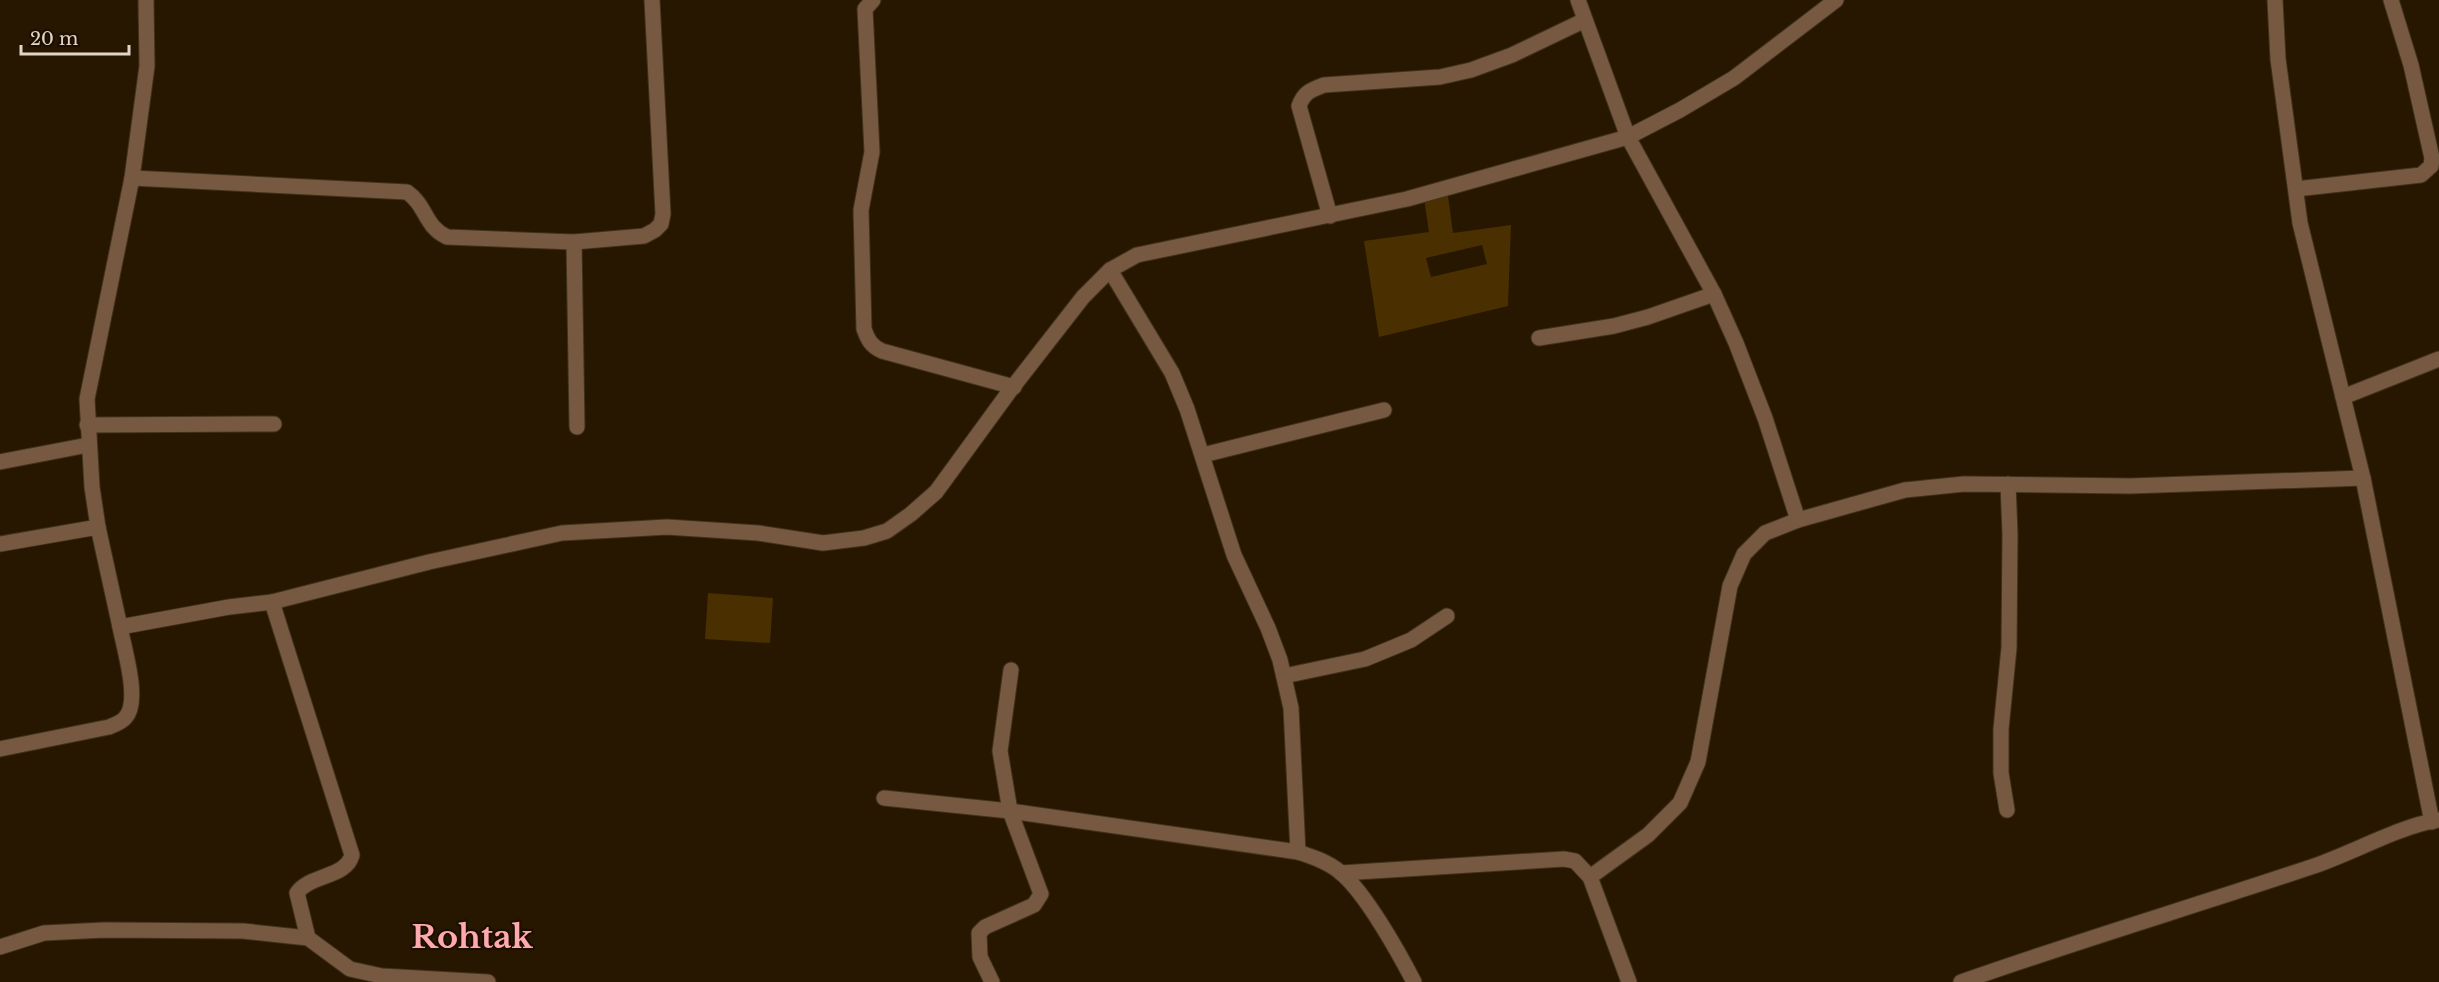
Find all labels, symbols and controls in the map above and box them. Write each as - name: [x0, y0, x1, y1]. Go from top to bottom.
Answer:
- scale bar: [21, 18, 129, 56]
- text: 20 m: [30, 28, 78, 50]
- district label: Rohtak: [411, 917, 534, 957]

